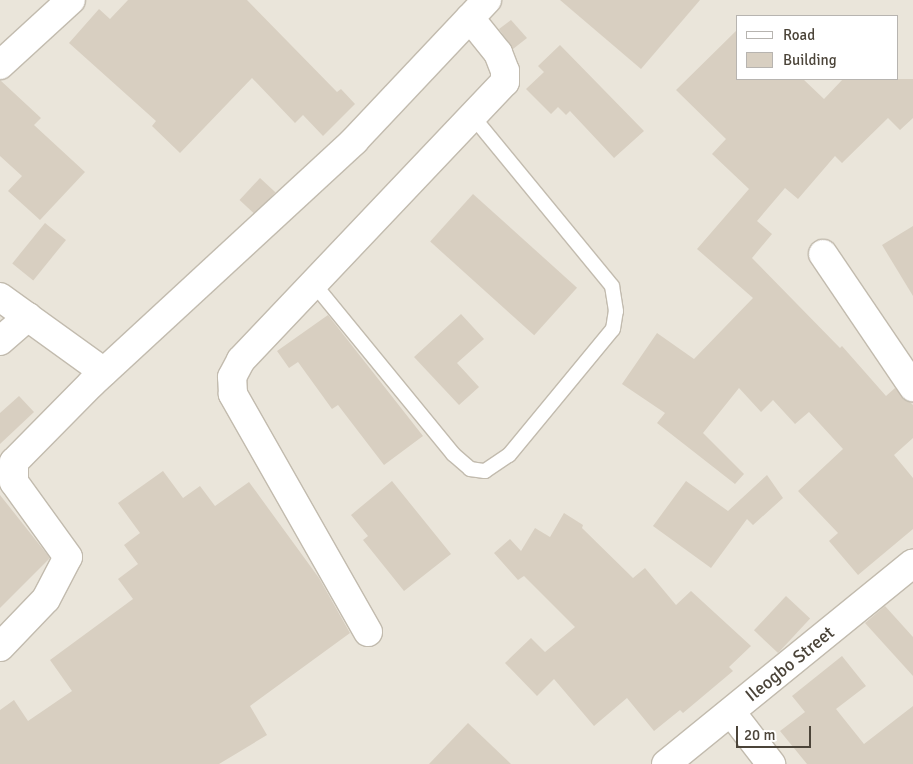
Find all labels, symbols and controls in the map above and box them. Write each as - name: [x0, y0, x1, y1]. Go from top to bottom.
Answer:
- legend: [736, 15, 898, 80]
- text: Road: [783, 26, 815, 44]
- text: Building: [783, 51, 837, 69]
- street label: Ileogbo Street: [741, 622, 839, 706]
- scale bar: [738, 716, 813, 748]
- text: 20 m: [744, 726, 775, 744]

